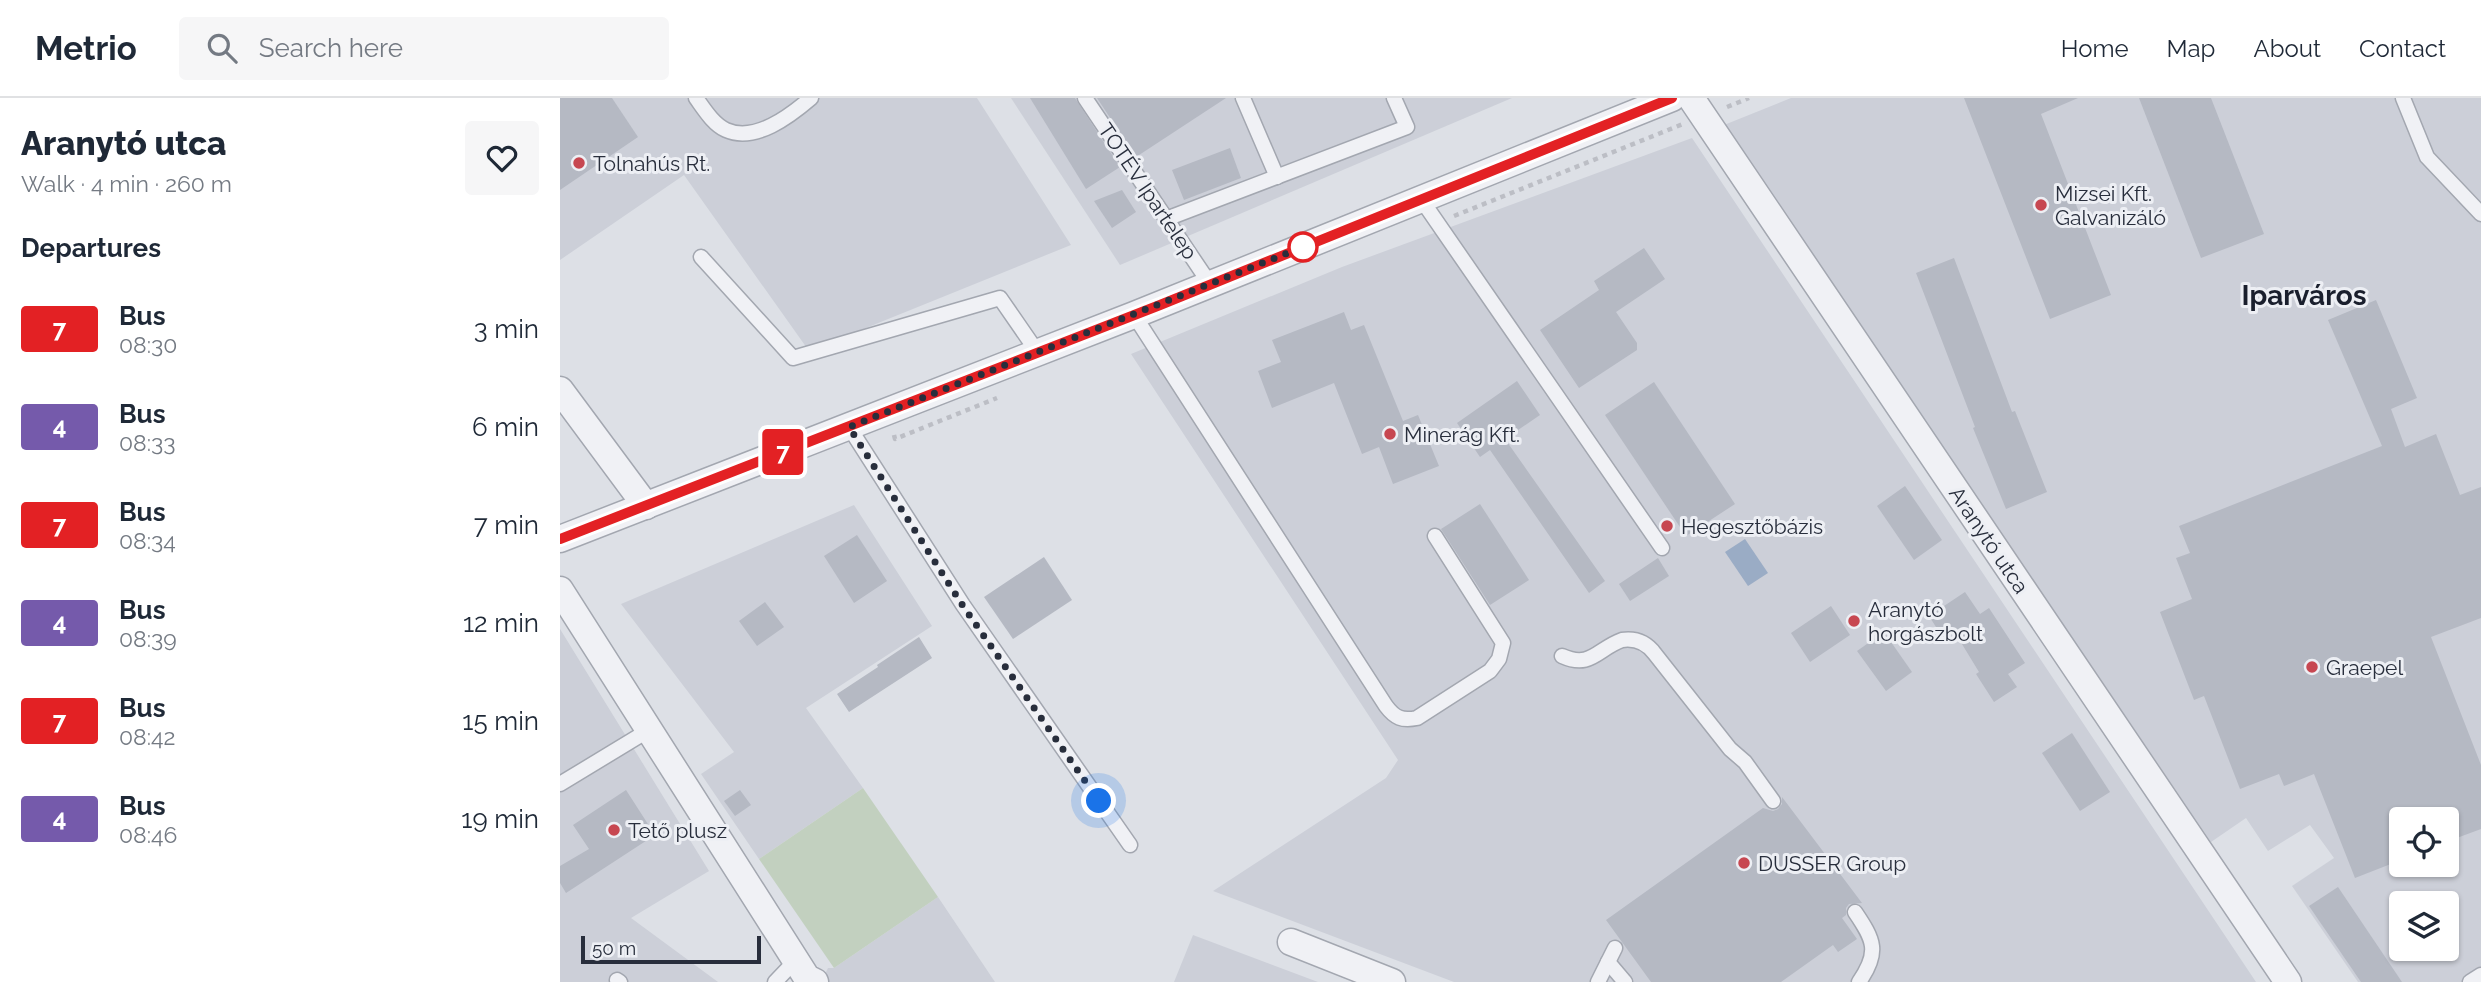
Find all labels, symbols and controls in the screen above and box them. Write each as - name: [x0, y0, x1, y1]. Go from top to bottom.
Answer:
- search box: [179, 17, 669, 80]
- text: Metrio: [35, 29, 137, 68]
- icon: search: [203, 29, 241, 67]
- text: Search here: [259, 33, 403, 63]
- text: Home: [2061, 34, 2129, 63]
- text: Map: [2167, 34, 2215, 63]
- text: About: [2253, 34, 2321, 63]
- text: Contact: [2359, 34, 2446, 63]
- street label: TOTÉV Ipartelep: [1093, 118, 1203, 264]
- button: heart: [465, 121, 539, 195]
- text: Aranytó utca: [21, 124, 226, 163]
- place label: Tolnahús Rt.: [593, 151, 710, 176]
- marker: Tolnahús Rt.: [571, 155, 587, 171]
- text: Walk · 4 min · 260 m: [21, 170, 232, 197]
- place label: Mizsei Kft. Galvanizáló: [2055, 181, 2166, 230]
- marker: Mizsei Kft. Galvanizáló: [2033, 197, 2049, 213]
- unlabelled marker: [1288, 232, 1318, 262]
- text: Departures: [21, 233, 161, 263]
- district label: Iparváros: [2241, 279, 2367, 312]
- text: Bus: [119, 301, 166, 331]
- text: 7: [53, 314, 66, 343]
- text: 3 min: [474, 314, 539, 344]
- text: 08:30: [119, 331, 177, 358]
- text: Bus: [119, 399, 166, 429]
- text: 4: [53, 412, 66, 441]
- text: 6 min: [472, 412, 539, 442]
- place label: Minerág Kft.: [1404, 422, 1520, 447]
- marker: Minerág Kft.: [1382, 426, 1398, 442]
- text: 08:33: [119, 429, 176, 456]
- line badge: 7: [760, 429, 806, 475]
- text: 7: [776, 437, 790, 466]
- street label: Aranytó utca: [1944, 482, 2034, 598]
- text: Bus: [119, 497, 166, 527]
- text: 7: [53, 510, 66, 539]
- text: 7 min: [474, 510, 539, 540]
- place label: Hegesztőbázis: [1681, 514, 1823, 539]
- marker: Hegesztőbázis: [1659, 518, 1675, 534]
- text: 08:34: [119, 527, 176, 554]
- text: Bus: [119, 595, 166, 625]
- place label: Aranytó horgászbolt: [1868, 597, 1983, 646]
- text: 4: [53, 608, 66, 637]
- text: 12 min: [463, 608, 539, 638]
- marker: Aranytó horgászbolt: [1846, 613, 1862, 629]
- text: 08:39: [119, 625, 177, 652]
- place label: Graepel: [2326, 655, 2403, 680]
- marker: Graepel: [2304, 659, 2320, 675]
- text: Bus: [119, 693, 166, 723]
- text: 7: [53, 706, 66, 735]
- text: 15 min: [462, 706, 539, 736]
- text: 08:42: [119, 723, 176, 750]
- your location: [1081, 783, 1116, 818]
- text: Bus: [119, 791, 166, 821]
- text: 4: [53, 804, 66, 833]
- text: 19 min: [461, 804, 539, 834]
- map controls: [2389, 807, 2459, 961]
- button: locate: [2389, 807, 2459, 877]
- place label: Tető plusz: [628, 818, 727, 843]
- text: 08:46: [119, 821, 177, 848]
- marker: Tető plusz: [606, 822, 622, 838]
- place label: DUSSER Group: [1758, 851, 1906, 876]
- marker: DUSSER Group: [1736, 855, 1752, 871]
- button: layers: [2389, 891, 2459, 961]
- scale bar: [581, 933, 761, 965]
- text: 50 m: [592, 937, 636, 959]

